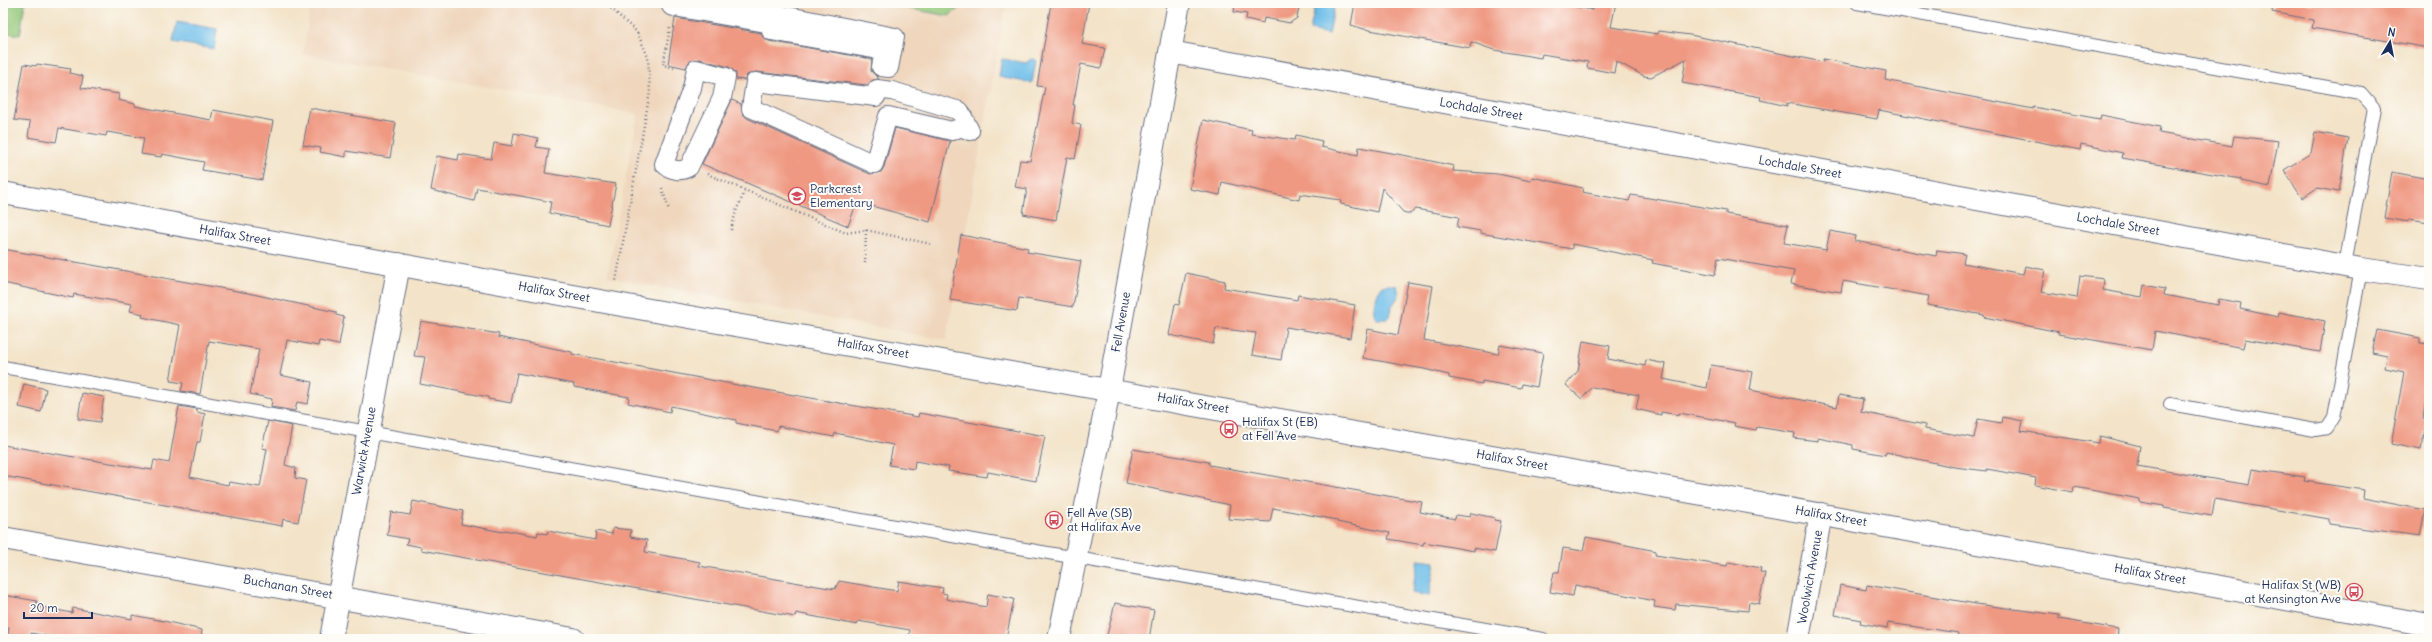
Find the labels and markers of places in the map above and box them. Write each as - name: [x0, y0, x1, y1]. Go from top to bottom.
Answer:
- place label: Parkcrest Elementary: [810, 181, 873, 210]
- school or university icon: Parkcrest Elementary: [787, 186, 807, 206]
- place label: Halifax St (EB) at Fell Ave: [1242, 414, 1318, 443]
- bus stop icon: Halifax St (EB) at Fell Ave: [1219, 419, 1239, 439]
- place label: Fell Ave (SB) at Halifax Ave: [1067, 505, 1141, 534]
- bus stop icon: Fell Ave (SB) at Halifax Ave: [1044, 510, 1064, 530]
- place label: Halifax St (WB) at Kensington Ave: [2244, 577, 2341, 606]
- bus stop icon: Halifax St (WB) at Kensington Ave: [2344, 582, 2364, 602]

